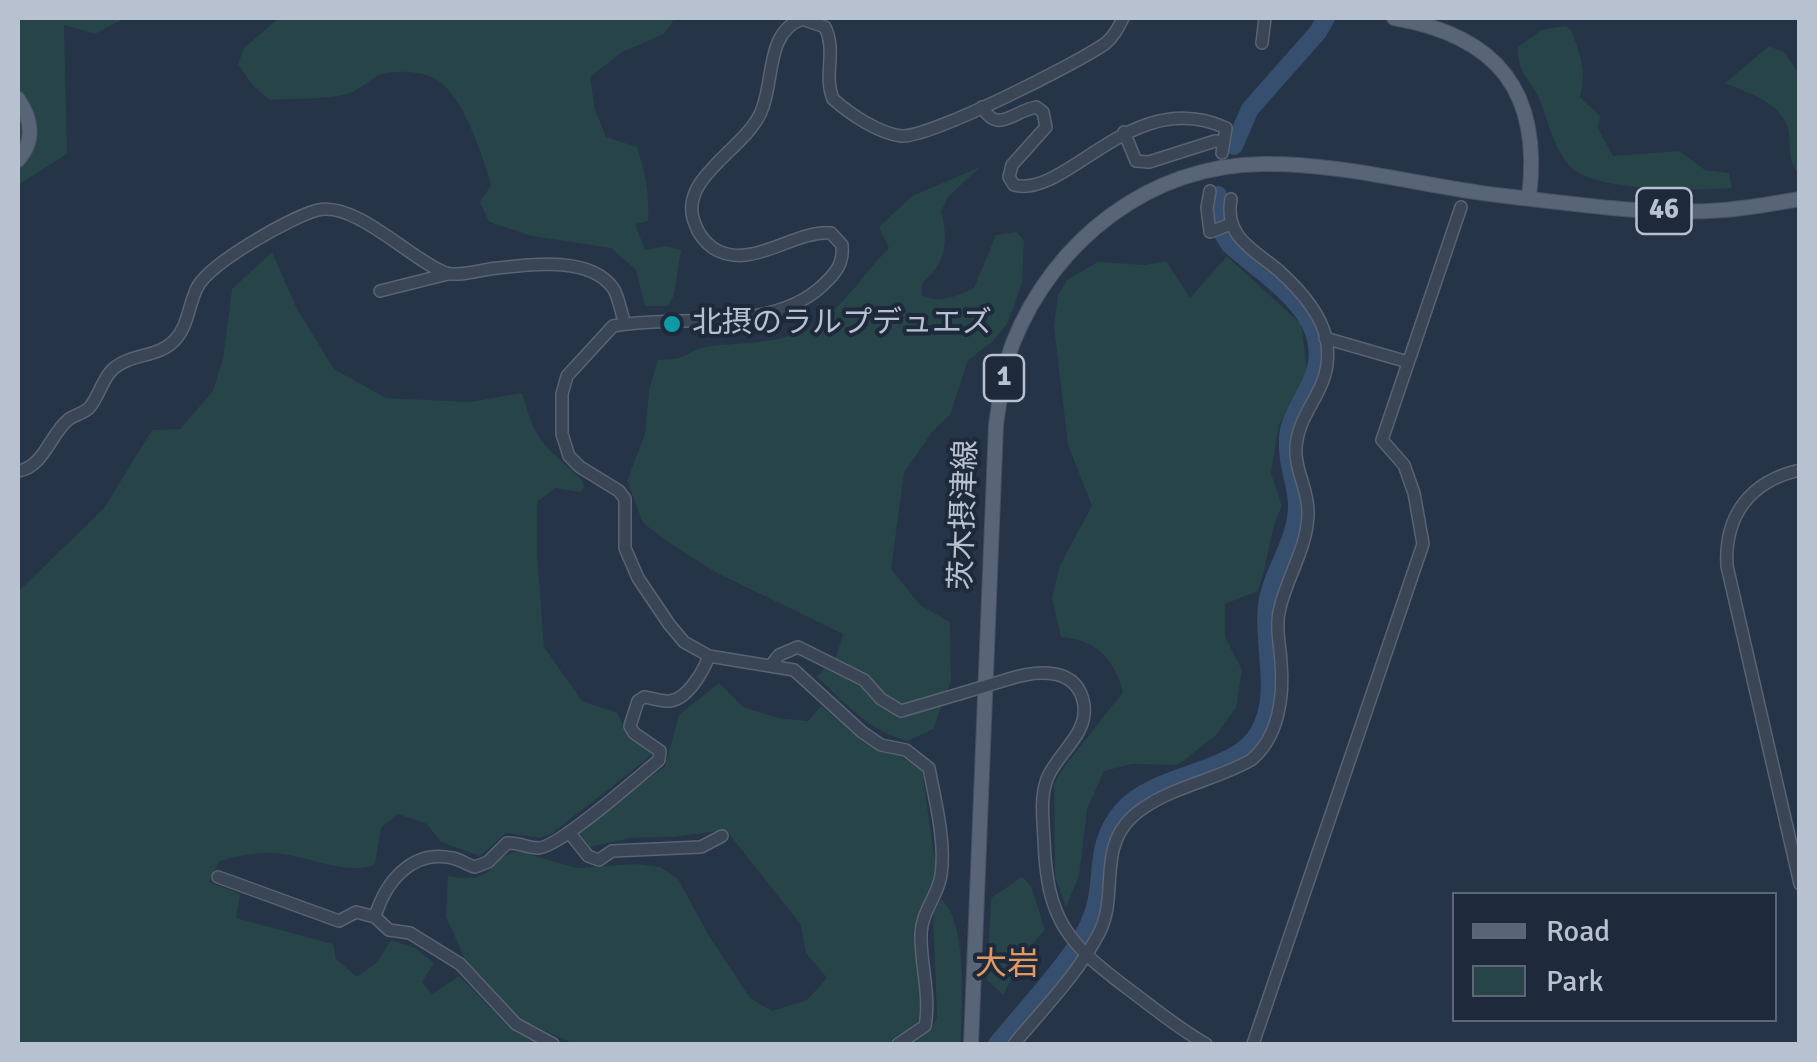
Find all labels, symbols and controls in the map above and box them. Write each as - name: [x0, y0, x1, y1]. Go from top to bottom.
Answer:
- road number: 46: [1636, 188, 1692, 234]
- place label: 北摂のラルプデュエズ: [692, 306, 992, 342]
- marker: 北摂のラルプデュエズ: [661, 313, 683, 335]
- road number: 1: [984, 355, 1024, 401]
- street label: 茨木摂津線: [944, 439, 986, 591]
- legend: [1452, 892, 1777, 1022]
- text: Road: [1546, 913, 1610, 950]
- district label: 大岩: [975, 947, 1039, 985]
- text: Park: [1546, 963, 1604, 1000]

